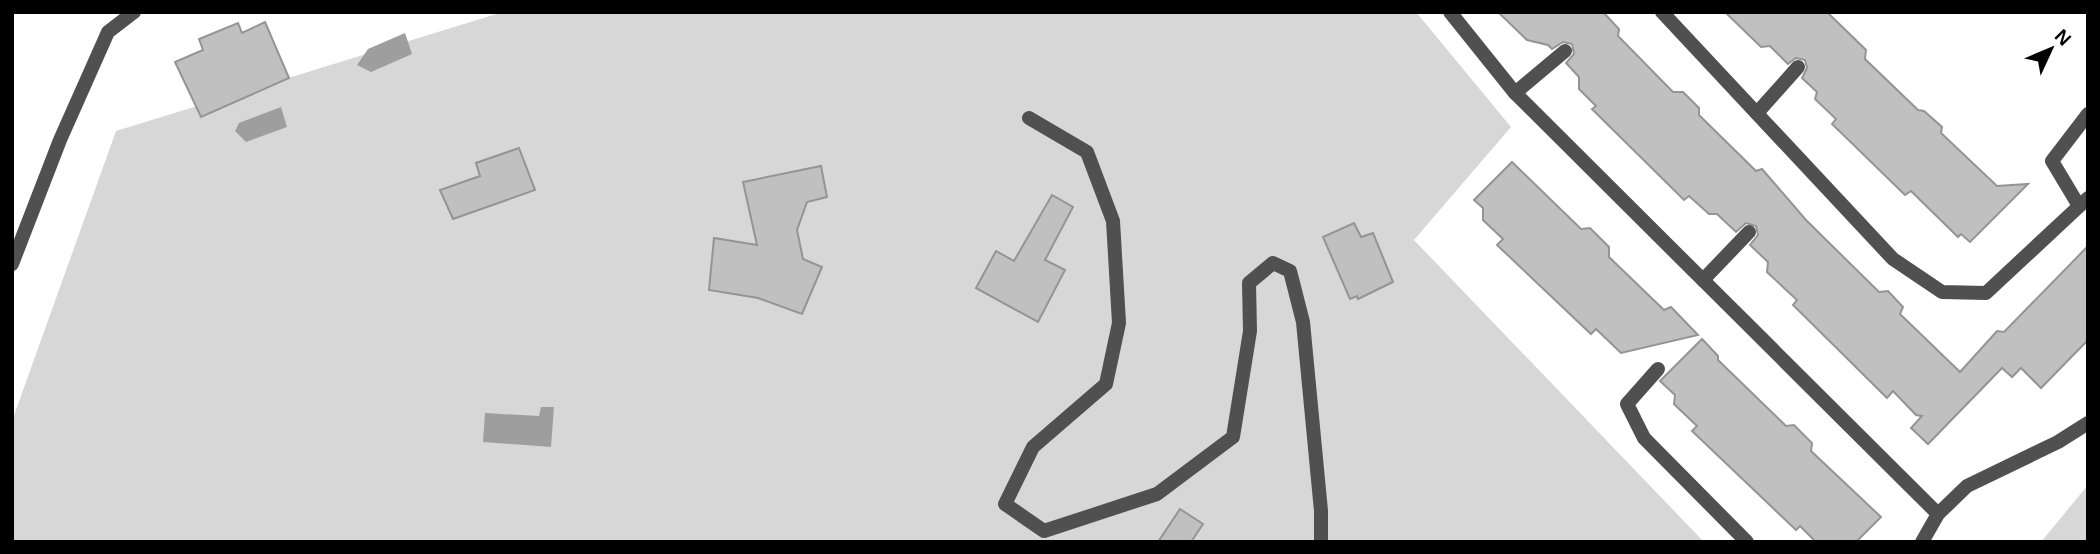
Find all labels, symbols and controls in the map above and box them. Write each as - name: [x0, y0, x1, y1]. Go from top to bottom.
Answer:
- north arrow: [2016, 14, 2086, 84]
- text: N: [2051, 25, 2075, 50]

